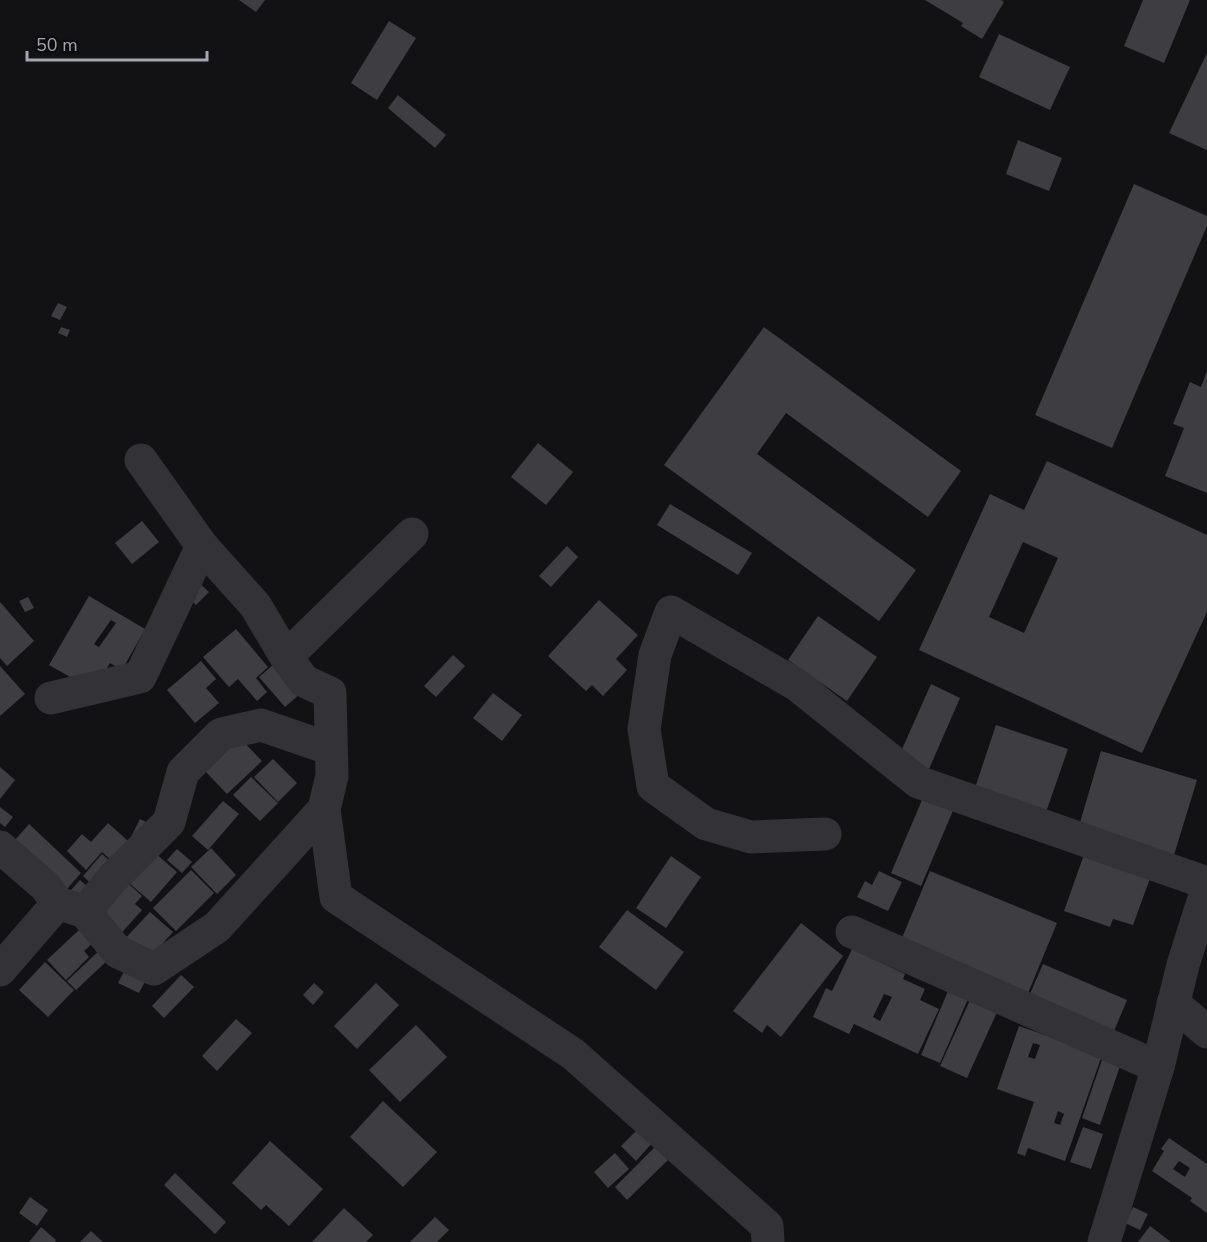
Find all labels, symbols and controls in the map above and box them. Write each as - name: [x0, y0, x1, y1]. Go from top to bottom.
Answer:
- scale bar: [27, 24, 207, 62]
- text: 50 m: [36, 33, 78, 57]

